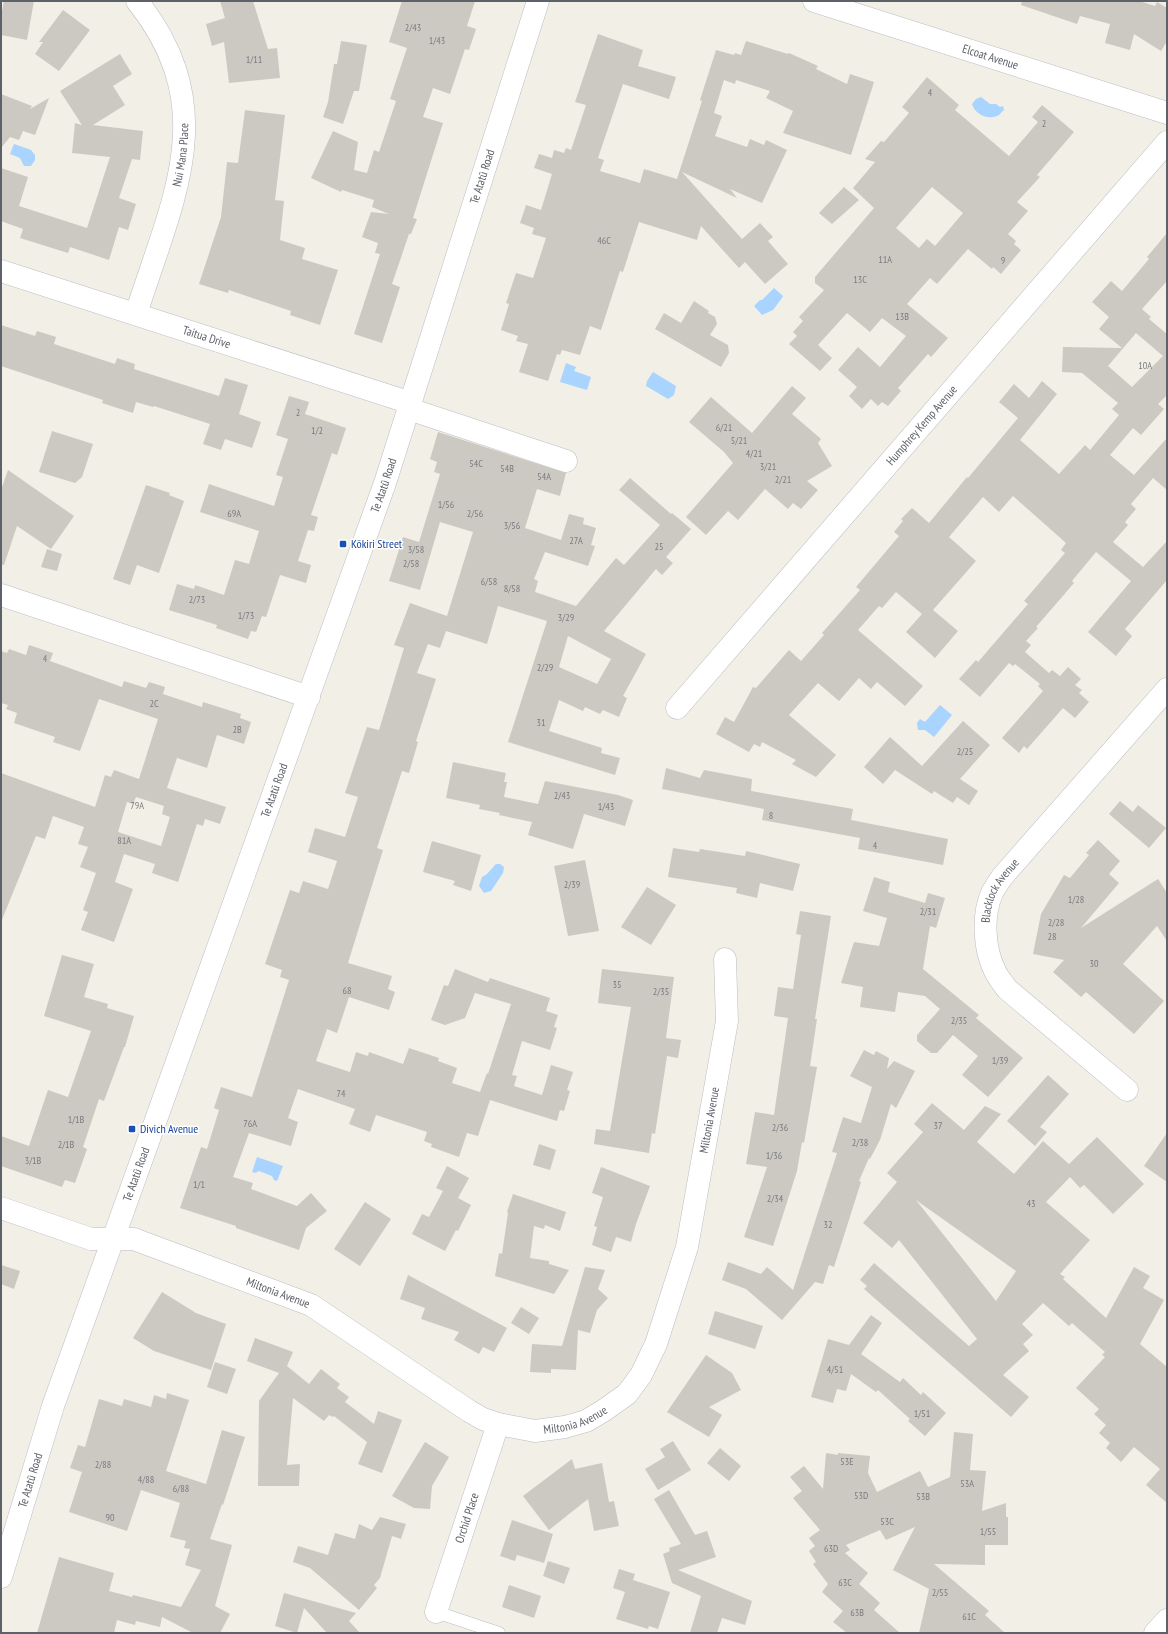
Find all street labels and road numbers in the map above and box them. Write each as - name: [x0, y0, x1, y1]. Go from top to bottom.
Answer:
- street label: Elcoat Avenue: [961, 41, 1020, 72]
- street label: Nui Mana Place: [169, 123, 191, 188]
- street label: Te Atatū Road: [466, 147, 497, 206]
- street label: Taitua Drive: [181, 322, 233, 351]
- street label: Humphrey Kemp Avenue: [883, 382, 960, 468]
- street label: Te Atatū Road: [367, 456, 399, 514]
- street label: Te Atatū Road: [257, 761, 291, 819]
- street label: Blacklock Avenue: [978, 855, 1022, 923]
- street label: Miltonia Avenue: [696, 1086, 722, 1154]
- street label: Te Atatū Road: [119, 1145, 153, 1203]
- street label: Miltonia Avenue: [244, 1274, 312, 1311]
- street label: Miltonia Avenue: [543, 1402, 610, 1437]
- street label: Te Atatū Road: [15, 1451, 45, 1509]
- street label: Orchid Place: [451, 1491, 482, 1545]

